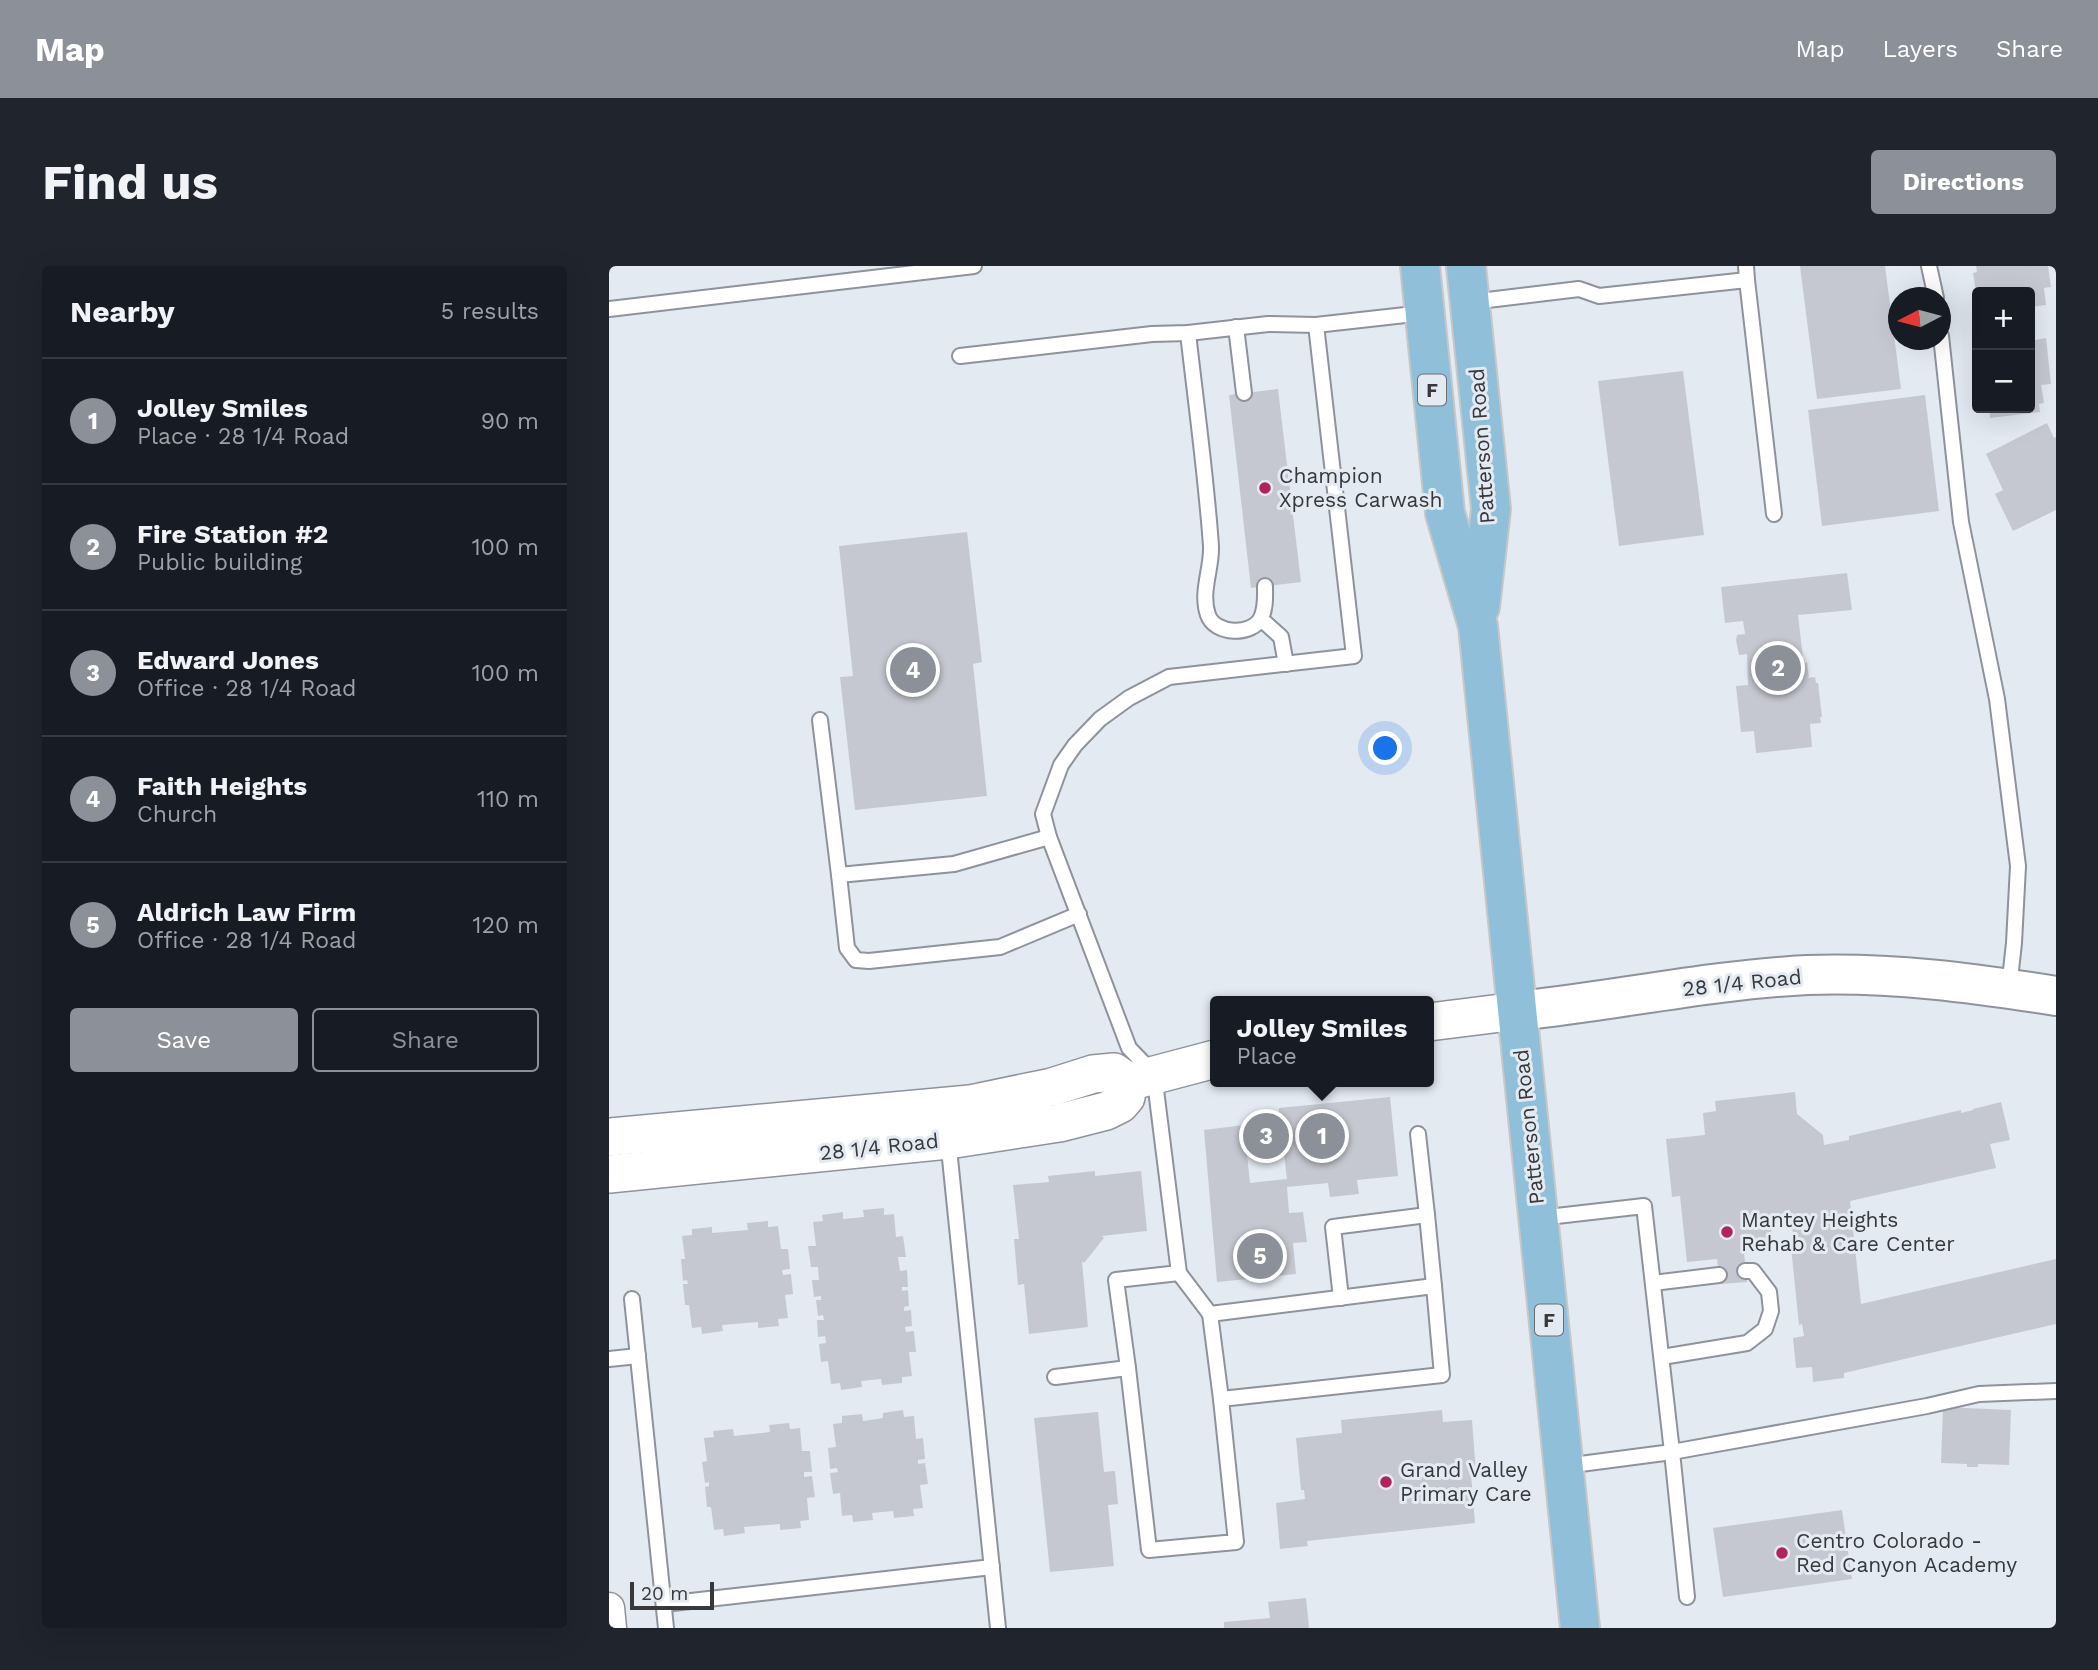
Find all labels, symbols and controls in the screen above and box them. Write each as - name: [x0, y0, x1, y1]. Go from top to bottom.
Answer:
- text: Map: [35, 30, 105, 69]
- text: Map: [1796, 35, 1844, 63]
- text: Layers: [1882, 35, 1958, 63]
- text: Share: [1996, 35, 2063, 63]
- button: Directions: [1871, 150, 2056, 214]
- text: Find us: [42, 153, 218, 211]
- north arrow: [1888, 287, 1951, 350]
- map controls: [1972, 287, 2035, 413]
- button: +: [1972, 287, 2035, 350]
- text: Nearby: [70, 294, 175, 329]
- text: 5 results: [441, 298, 539, 325]
- button: −: [1972, 350, 2035, 413]
- street label: Patterson Road: [1464, 367, 1499, 525]
- road number: F: [1418, 374, 1446, 406]
- text: Jolley Smiles: [137, 393, 308, 423]
- text: 1: [88, 408, 98, 435]
- text: 90 m: [481, 408, 539, 435]
- text: Place · 28 1/4 Road: [137, 423, 349, 450]
- place label: Champion Xpress Carwash: [1279, 463, 1442, 512]
- marker: Champion Xpress Carwash: [1257, 480, 1273, 496]
- text: Fire Station #2: [137, 519, 328, 549]
- text: 2: [86, 534, 100, 561]
- text: 100 m: [472, 534, 539, 561]
- text: Public building: [137, 549, 302, 576]
- pin: 2: [1755, 642, 1801, 694]
- pin: 4: [890, 644, 936, 696]
- text: Edward Jones: [137, 645, 319, 675]
- text: 3: [86, 660, 100, 687]
- text: 100 m: [472, 660, 539, 687]
- text: Office · 28 1/4 Road: [137, 675, 357, 702]
- your location: [1368, 731, 1402, 765]
- text: Faith Heights: [137, 771, 307, 801]
- text: 4: [86, 786, 100, 813]
- text: 110 m: [477, 786, 539, 813]
- text: Church: [137, 801, 217, 828]
- text: Aldrich Law Firm: [137, 897, 356, 927]
- text: 5: [86, 912, 100, 939]
- text: 120 m: [473, 912, 539, 939]
- text: Office · 28 1/4 Road: [137, 927, 357, 954]
- street label: 28 1/4 Road: [1681, 964, 1803, 1001]
- popup: [1210, 996, 1434, 1087]
- button: Save: [70, 1008, 298, 1072]
- button: Share: [312, 1008, 539, 1072]
- text: Jolley Smiles: [1237, 1013, 1407, 1043]
- text: Place: [1237, 1043, 1297, 1070]
- street label: Patterson Road: [1508, 1048, 1549, 1206]
- pin: 3: [1243, 1110, 1289, 1162]
- pin: 1: [1299, 1110, 1345, 1162]
- street label: 28 1/4 Road: [818, 1128, 940, 1165]
- place label: Mantey Heights Rehab & Care Center: [1741, 1207, 1955, 1256]
- marker: Mantey Heights Rehab & Care Center: [1719, 1224, 1735, 1240]
- pin: 5: [1237, 1230, 1283, 1282]
- road number: F: [1535, 1304, 1563, 1336]
- place label: Grand Valley Primary Care: [1400, 1457, 1532, 1506]
- marker: Grand Valley Primary Care: [1378, 1474, 1394, 1490]
- place label: Centro Colorado - Red Canyon Academy: [1796, 1528, 2017, 1577]
- marker: Centro Colorado - Red Canyon Academy: [1774, 1545, 1790, 1561]
- scale bar: [630, 1579, 714, 1611]
- text: 20 m: [641, 1582, 688, 1605]

